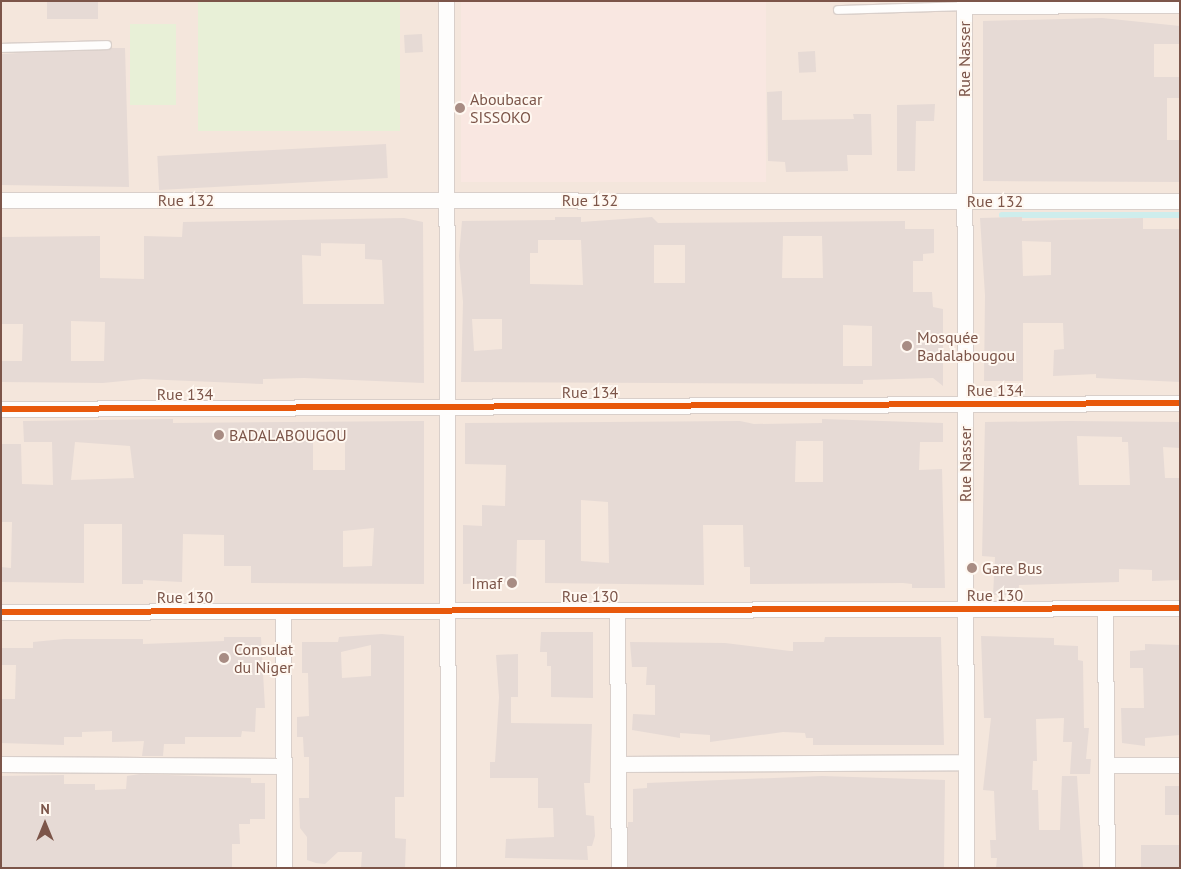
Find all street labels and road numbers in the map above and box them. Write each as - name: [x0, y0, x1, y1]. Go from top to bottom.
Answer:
- street label: Rue Nasser: [954, 21, 974, 97]
- street label: Rue 132: [158, 190, 214, 210]
- street label: Rue 132: [562, 190, 618, 210]
- street label: Rue 132: [967, 191, 1023, 211]
- street label: Rue 134: [967, 380, 1023, 400]
- street label: Rue 134: [562, 382, 618, 402]
- street label: Rue 134: [157, 384, 213, 404]
- street label: Rue Nasser: [955, 426, 975, 502]
- street label: Rue 130: [967, 585, 1023, 605]
- street label: Rue 130: [562, 586, 618, 606]
- street label: Rue 130: [157, 587, 213, 607]

